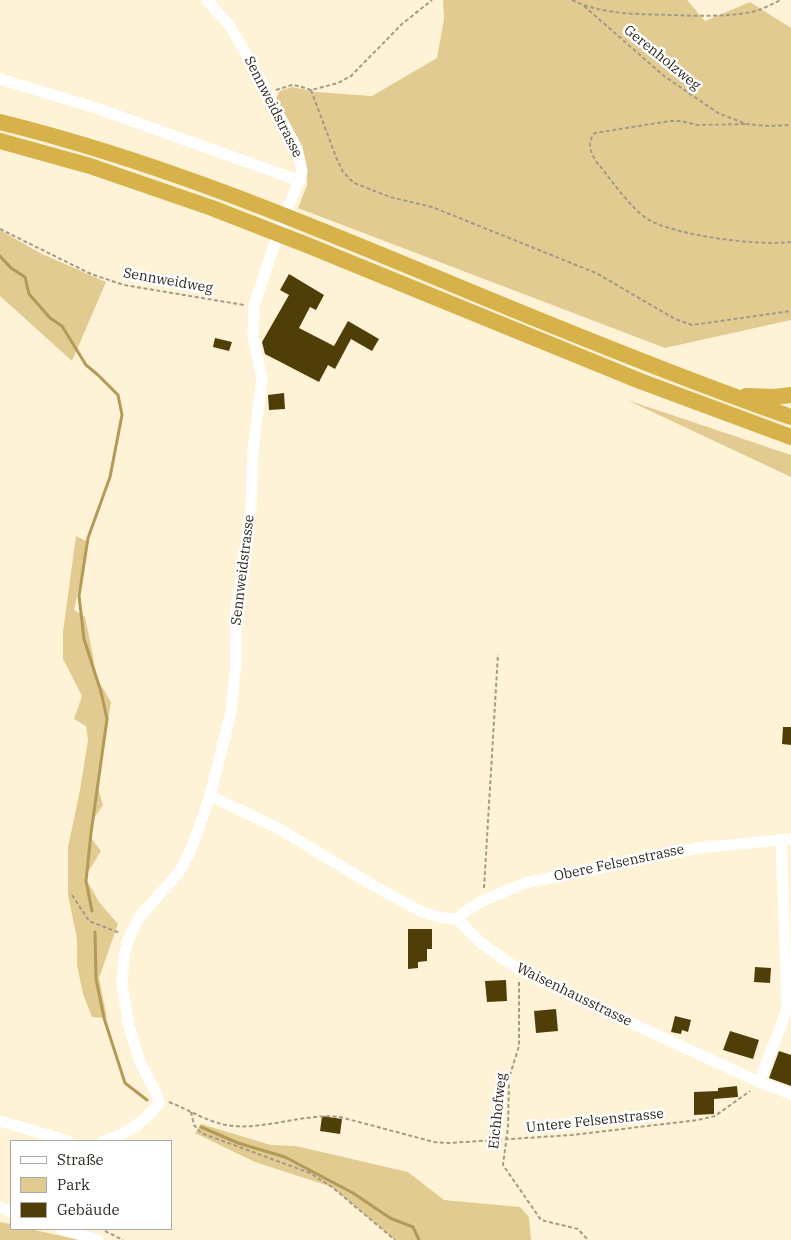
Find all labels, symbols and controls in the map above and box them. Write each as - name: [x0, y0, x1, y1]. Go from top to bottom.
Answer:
- street label: Gerenholzweg: [620, 22, 704, 94]
- street label: Sennweidstrasse: [240, 54, 306, 160]
- street label: Sennweidweg: [122, 265, 214, 297]
- street label: Sennweidstrasse: [228, 514, 258, 626]
- street label: Obere Felsenstrasse: [552, 841, 686, 885]
- street label: Waisenhausstrasse: [514, 960, 634, 1030]
- street label: Eichhofweg: [486, 1072, 510, 1150]
- street label: Untere Felsenstrasse: [525, 1105, 665, 1137]
- legend: [10, 1140, 172, 1230]
- text: Straße: [57, 1150, 104, 1169]
- text: Park: [57, 1175, 90, 1194]
- text: Gebäude: [57, 1200, 120, 1219]

